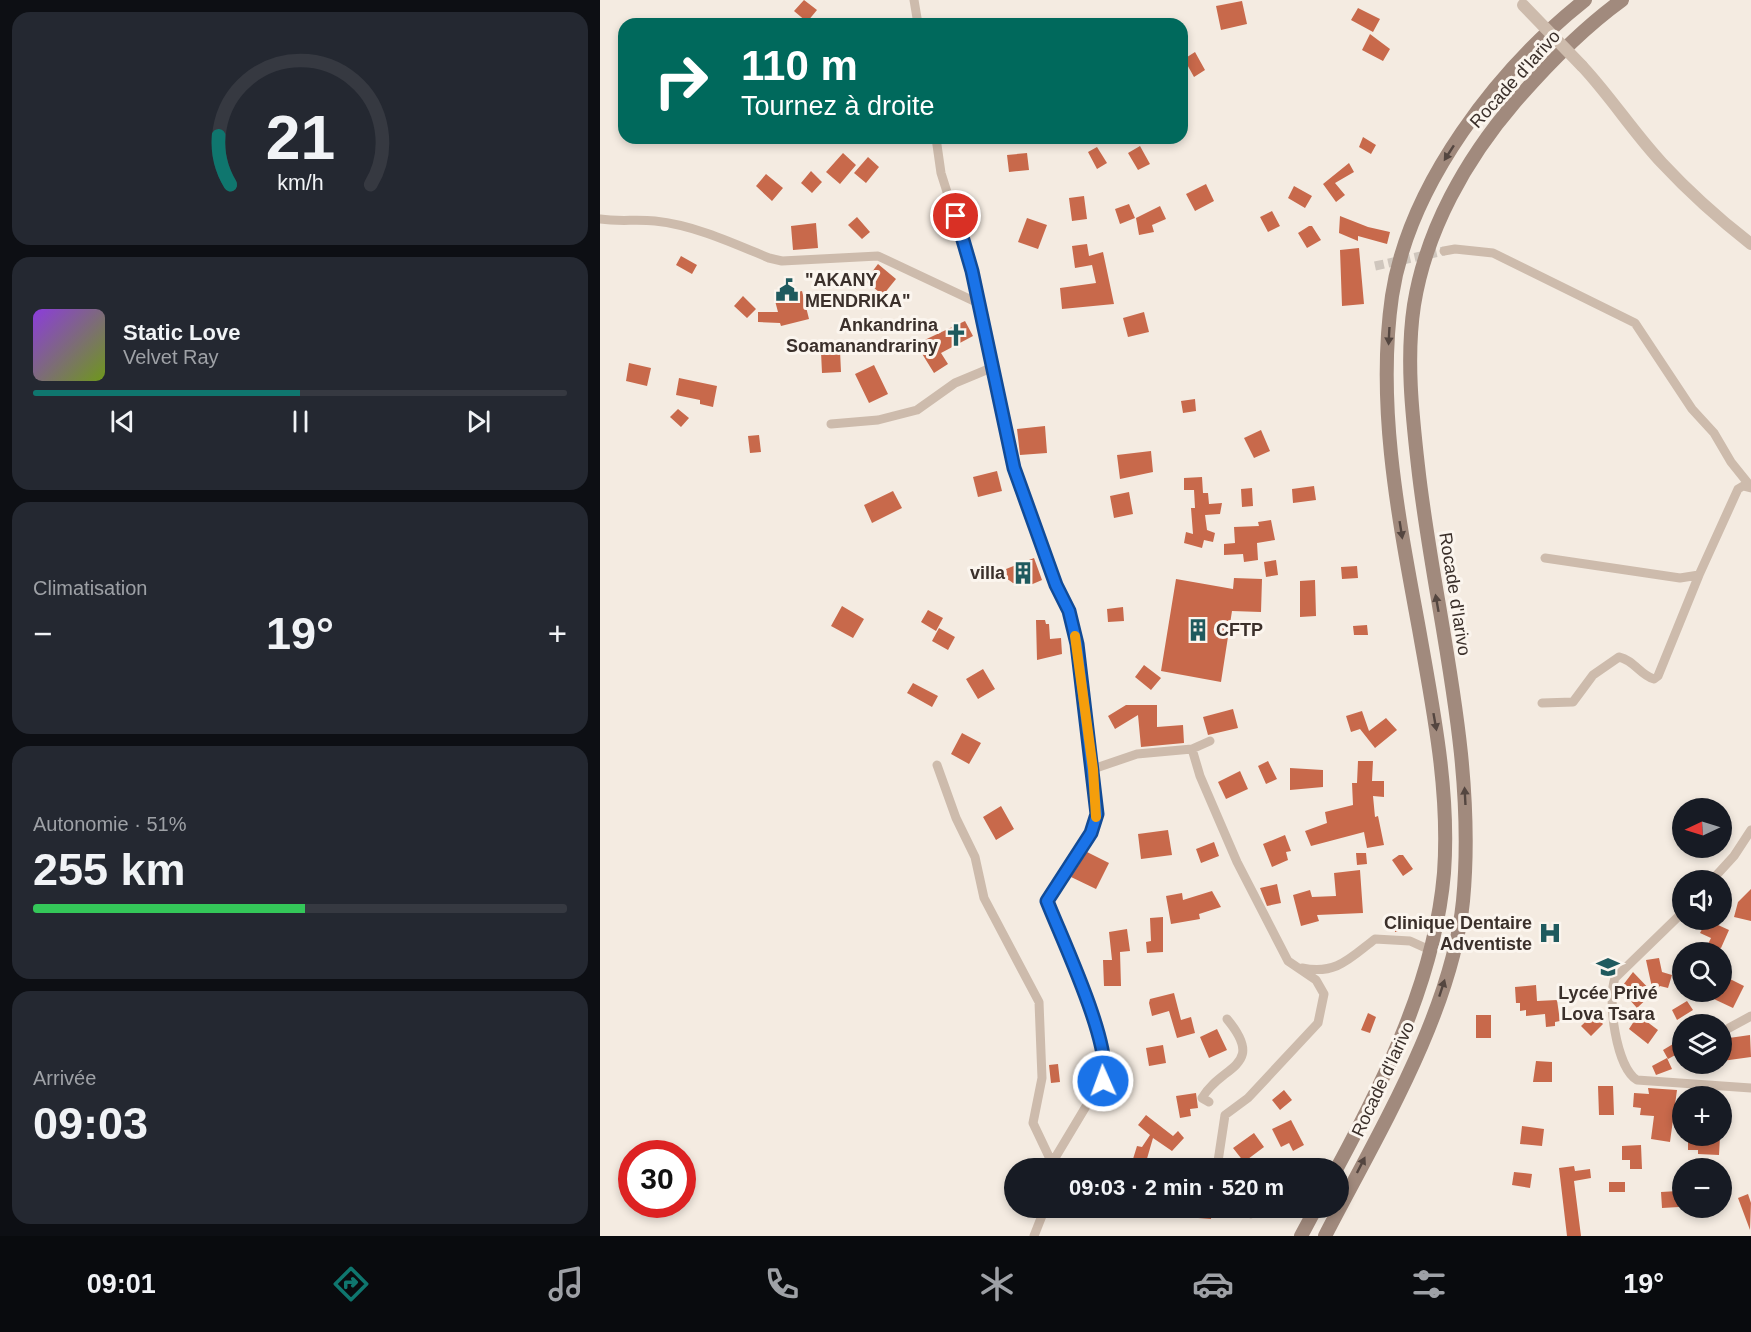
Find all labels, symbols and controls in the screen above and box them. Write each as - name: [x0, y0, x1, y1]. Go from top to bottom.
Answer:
- street label: Rocade d'Iarivo: [1466, 26, 1564, 132]
- icon: right: [642, 42, 720, 120]
- text: 110 m: [741, 42, 858, 89]
- text: Tournez à droite: [741, 91, 935, 121]
- text: 21: [265, 104, 335, 173]
- one-way arrow: [1444, 145, 1455, 162]
- text: km/h: [277, 172, 323, 196]
- pin: [930, 190, 981, 241]
- icon: arrive: [939, 199, 972, 232]
- place label: "AKANY MENDRIKA": [805, 270, 911, 311]
- public building icon: "AKANY MENDRIKA": [774, 277, 800, 303]
- place label: Ankandrina Soamanandrariny: [786, 315, 939, 356]
- text: Static Love: [123, 320, 240, 345]
- church icon: Ankandrina Soamanandrariny: [943, 322, 969, 348]
- one-way arrow: [1384, 327, 1393, 346]
- text: Velvet Ray: [123, 346, 219, 368]
- icon: previous: [106, 405, 139, 438]
- icon: pause: [284, 405, 317, 438]
- icon: next: [462, 405, 495, 438]
- one-way arrow: [1397, 521, 1406, 540]
- street label: Rocade d'Iarivo: [1435, 531, 1475, 657]
- building icon: villa: [1010, 560, 1036, 586]
- place label: villa: [970, 563, 1006, 583]
- text: Climatisation: [33, 577, 147, 599]
- one-way arrow: [1433, 593, 1442, 612]
- text: 19°: [266, 608, 334, 659]
- text: −: [33, 615, 52, 652]
- text: +: [548, 615, 567, 652]
- building icon: CFTP: [1185, 617, 1211, 643]
- place label: CFTP: [1216, 620, 1263, 640]
- one-way arrow: [1431, 713, 1440, 732]
- one-way arrow: [1460, 786, 1470, 805]
- north arrow: [1672, 798, 1732, 858]
- map controls: [1672, 798, 1732, 1218]
- text: Autonomie · 51%: [33, 813, 186, 835]
- text: 255 km: [33, 844, 186, 895]
- button: sound: [1672, 870, 1732, 930]
- place label: Clinique Dentaire Adventiste: [1384, 913, 1532, 954]
- hospital icon: Clinique Dentaire Adventiste: [1537, 920, 1563, 946]
- button: search: [1672, 942, 1732, 1002]
- school or university icon: Lycée Privé Lova Tsara: [1595, 954, 1621, 980]
- one-way arrow: [1437, 979, 1447, 997]
- place label: Lycée Privé Lova Tsara: [1558, 983, 1658, 1024]
- button: layers: [1672, 1014, 1732, 1074]
- street label: Rocade d'Iarivo: [1348, 1018, 1418, 1140]
- position arrow: [1071, 1049, 1135, 1113]
- text: Arrivée: [33, 1067, 96, 1089]
- button: +: [1672, 1086, 1732, 1146]
- text: 09:03: [33, 1098, 148, 1149]
- speed limit sign: 30: [618, 1140, 696, 1218]
- one-way arrow: [1357, 1157, 1366, 1174]
- button: −: [1672, 1158, 1732, 1218]
- text: 09:03 · 2 min · 520 m: [1069, 1175, 1284, 1200]
- icon: directions: [330, 1263, 372, 1305]
- icon: music: [545, 1263, 587, 1305]
- icon: phone: [761, 1263, 803, 1305]
- icon: climate: [976, 1263, 1018, 1305]
- icon: car: [1192, 1263, 1234, 1305]
- icon: filters: [1408, 1263, 1450, 1305]
- text: 09:01: [87, 1269, 156, 1299]
- text: 19°: [1623, 1269, 1664, 1299]

